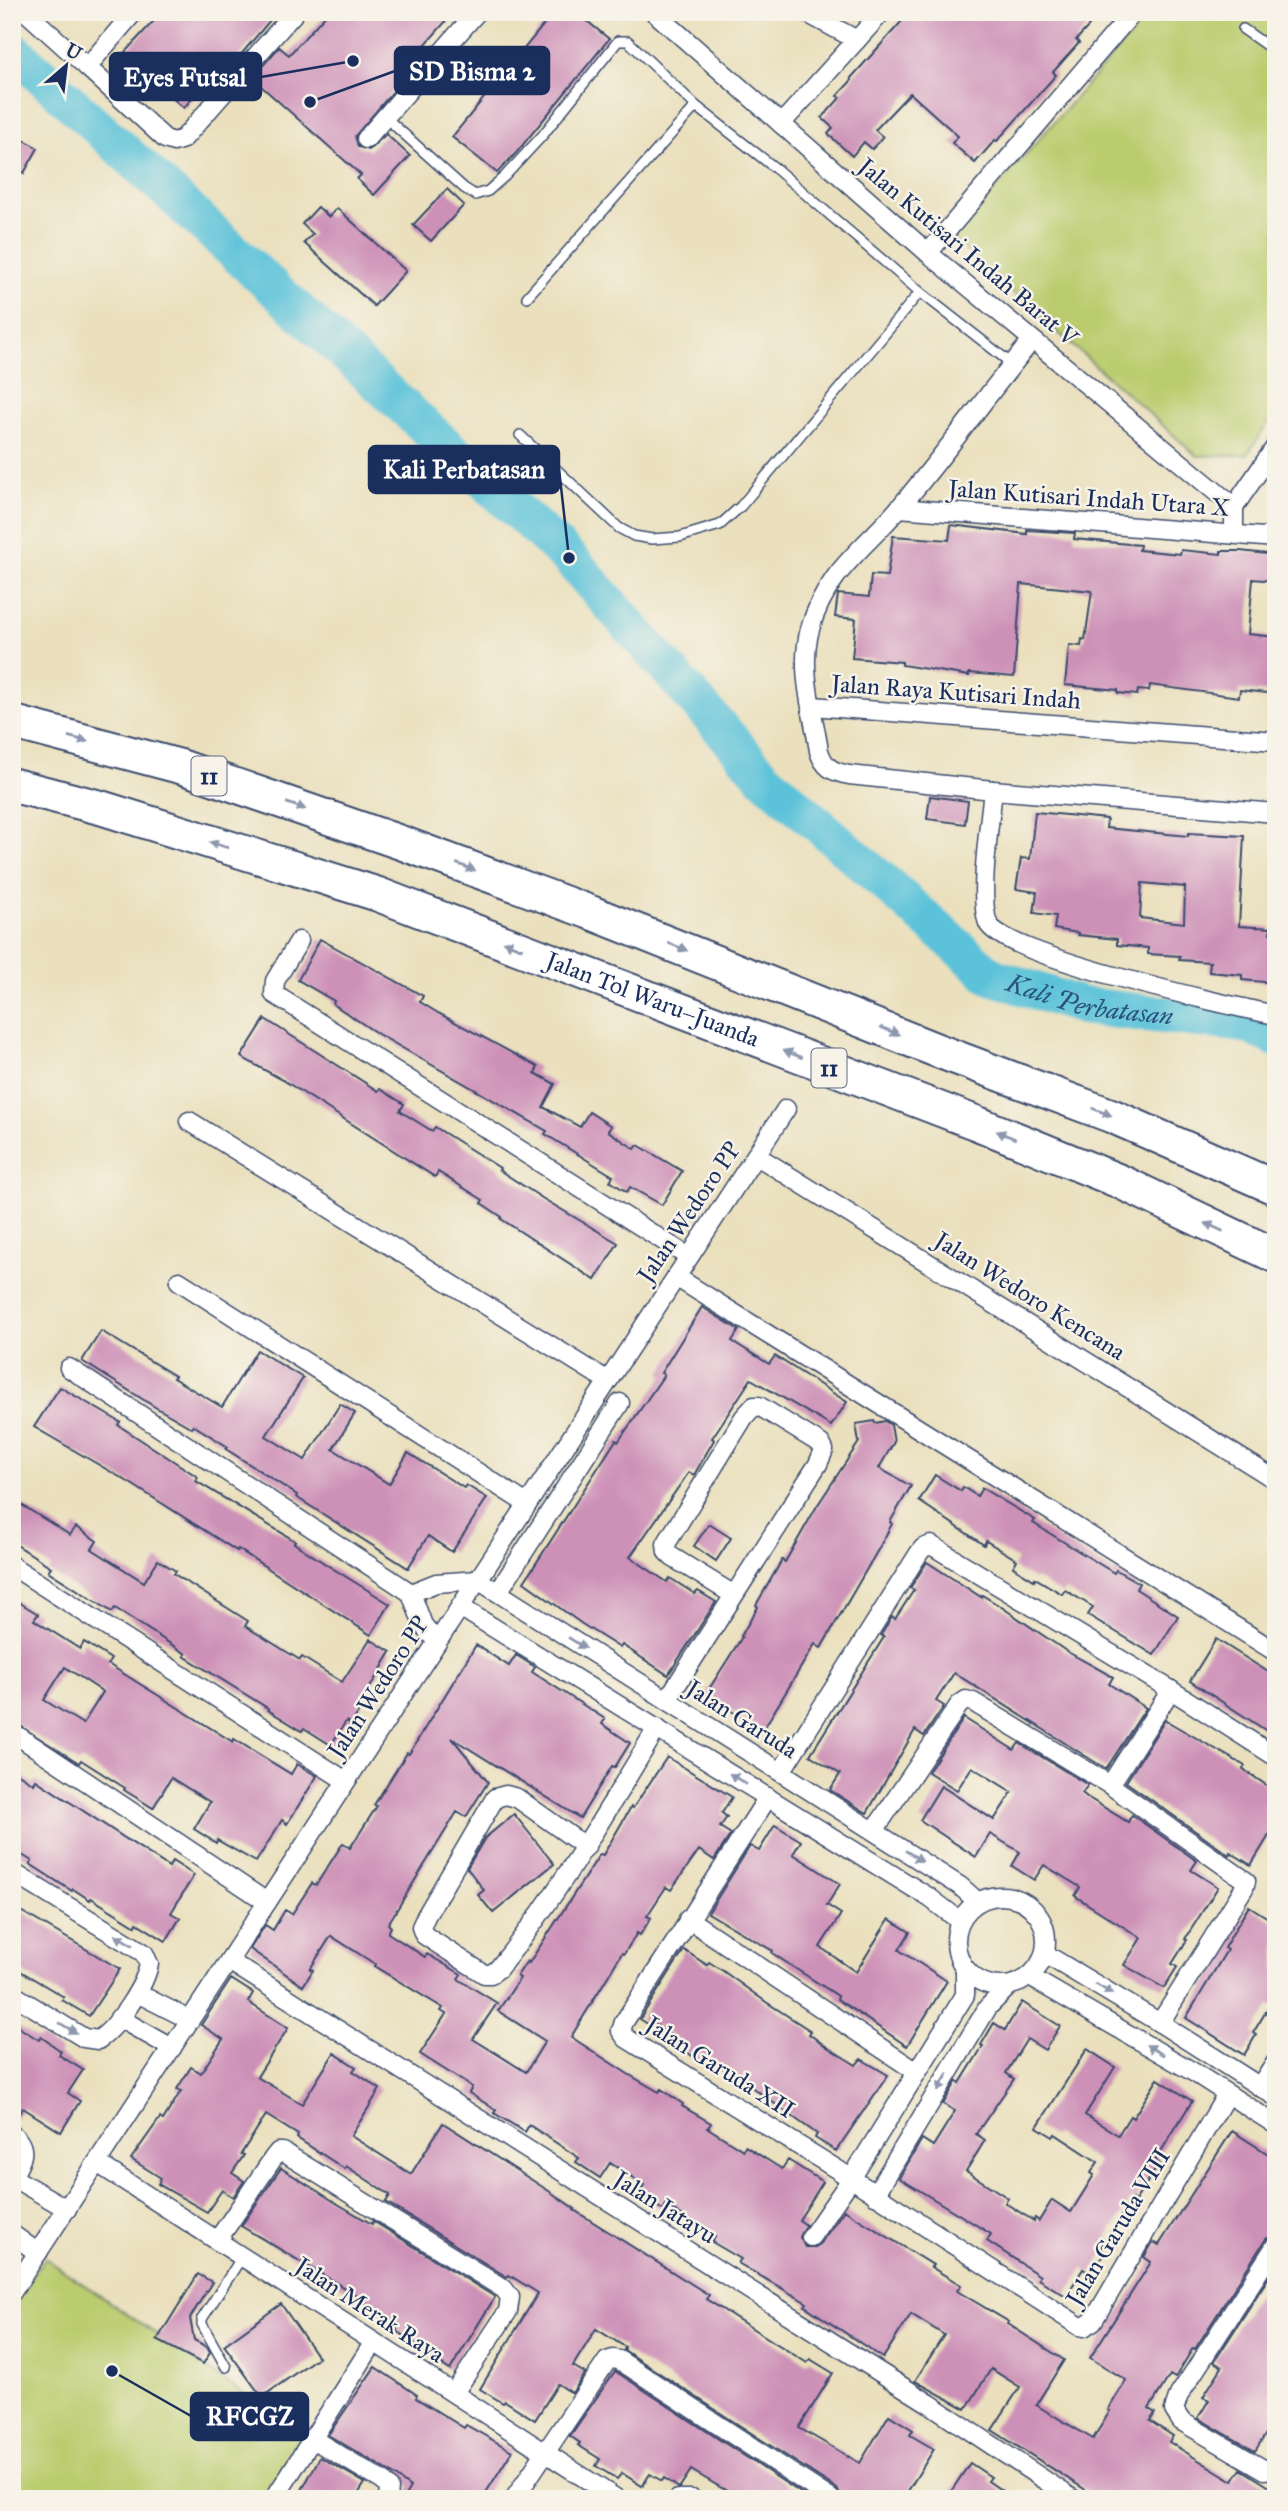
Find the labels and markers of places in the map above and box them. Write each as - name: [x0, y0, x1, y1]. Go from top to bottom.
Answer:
- callout: SD Bisma 2: [395, 47, 549, 94]
- callout: Eyes Futsal: [110, 53, 261, 100]
- callout: Kali Perbatasan: [369, 446, 559, 493]
- callout: RFCGZ: [191, 2393, 308, 2440]

